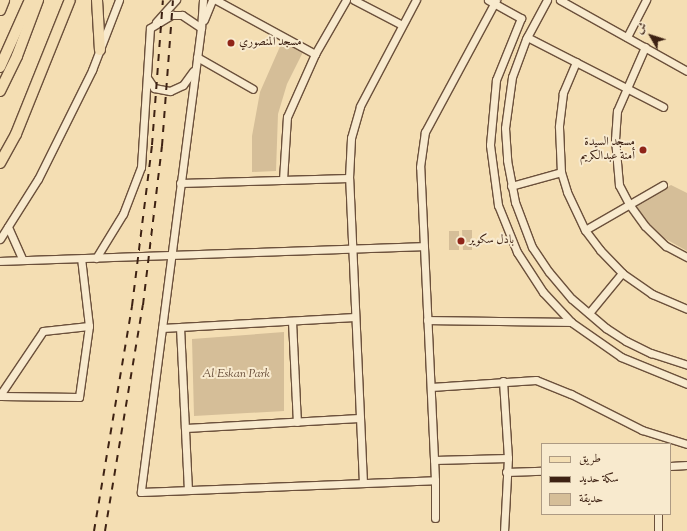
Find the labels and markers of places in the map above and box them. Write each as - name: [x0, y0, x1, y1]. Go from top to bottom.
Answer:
- place label: مسجد المنصوري: [239, 36, 302, 50]
- marker: مسجد المنصوري: [226, 38, 236, 48]
- place label: مسجد السيدة أمنة عبدالكريم: [580, 136, 635, 164]
- marker: مسجد السيدة أمنة عبدالكريم: [638, 145, 648, 155]
- place label: بادل سكوير: [469, 234, 514, 248]
- marker: بادل سكوير: [456, 236, 466, 246]

